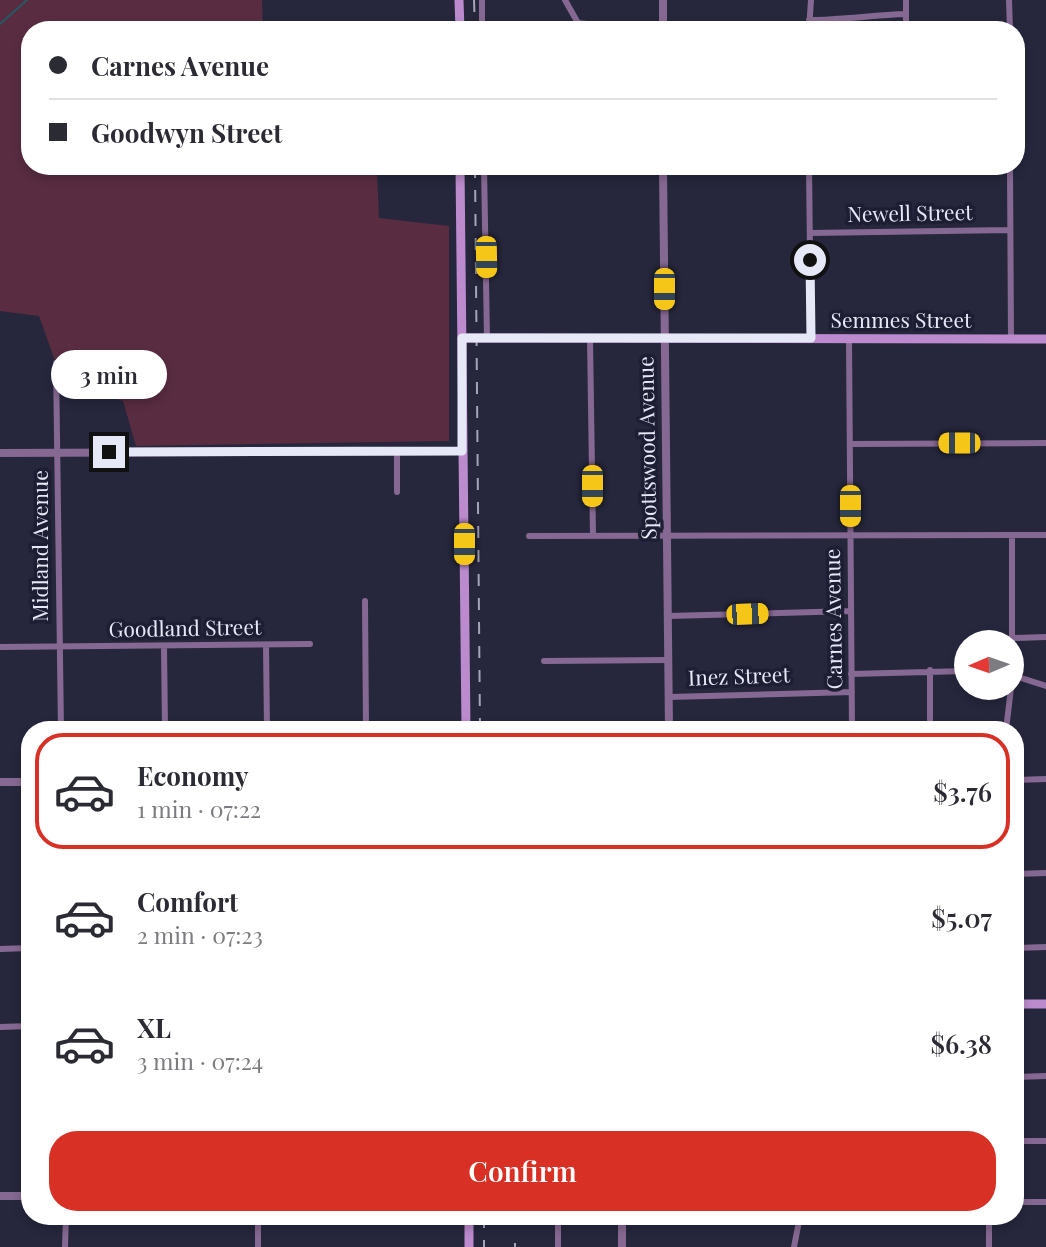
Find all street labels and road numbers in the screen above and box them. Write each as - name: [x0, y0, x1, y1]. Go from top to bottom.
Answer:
- street label: Newell Street: [847, 197, 973, 227]
- street label: Semmes Street: [831, 305, 972, 333]
- street label: Spottswood Avenue: [630, 356, 662, 540]
- street label: Midland Avenue: [25, 470, 53, 622]
- street label: Carnes Avenue: [817, 548, 847, 690]
- street label: Goodland Street: [108, 612, 262, 642]
- street label: Inez Street: [688, 659, 791, 691]

